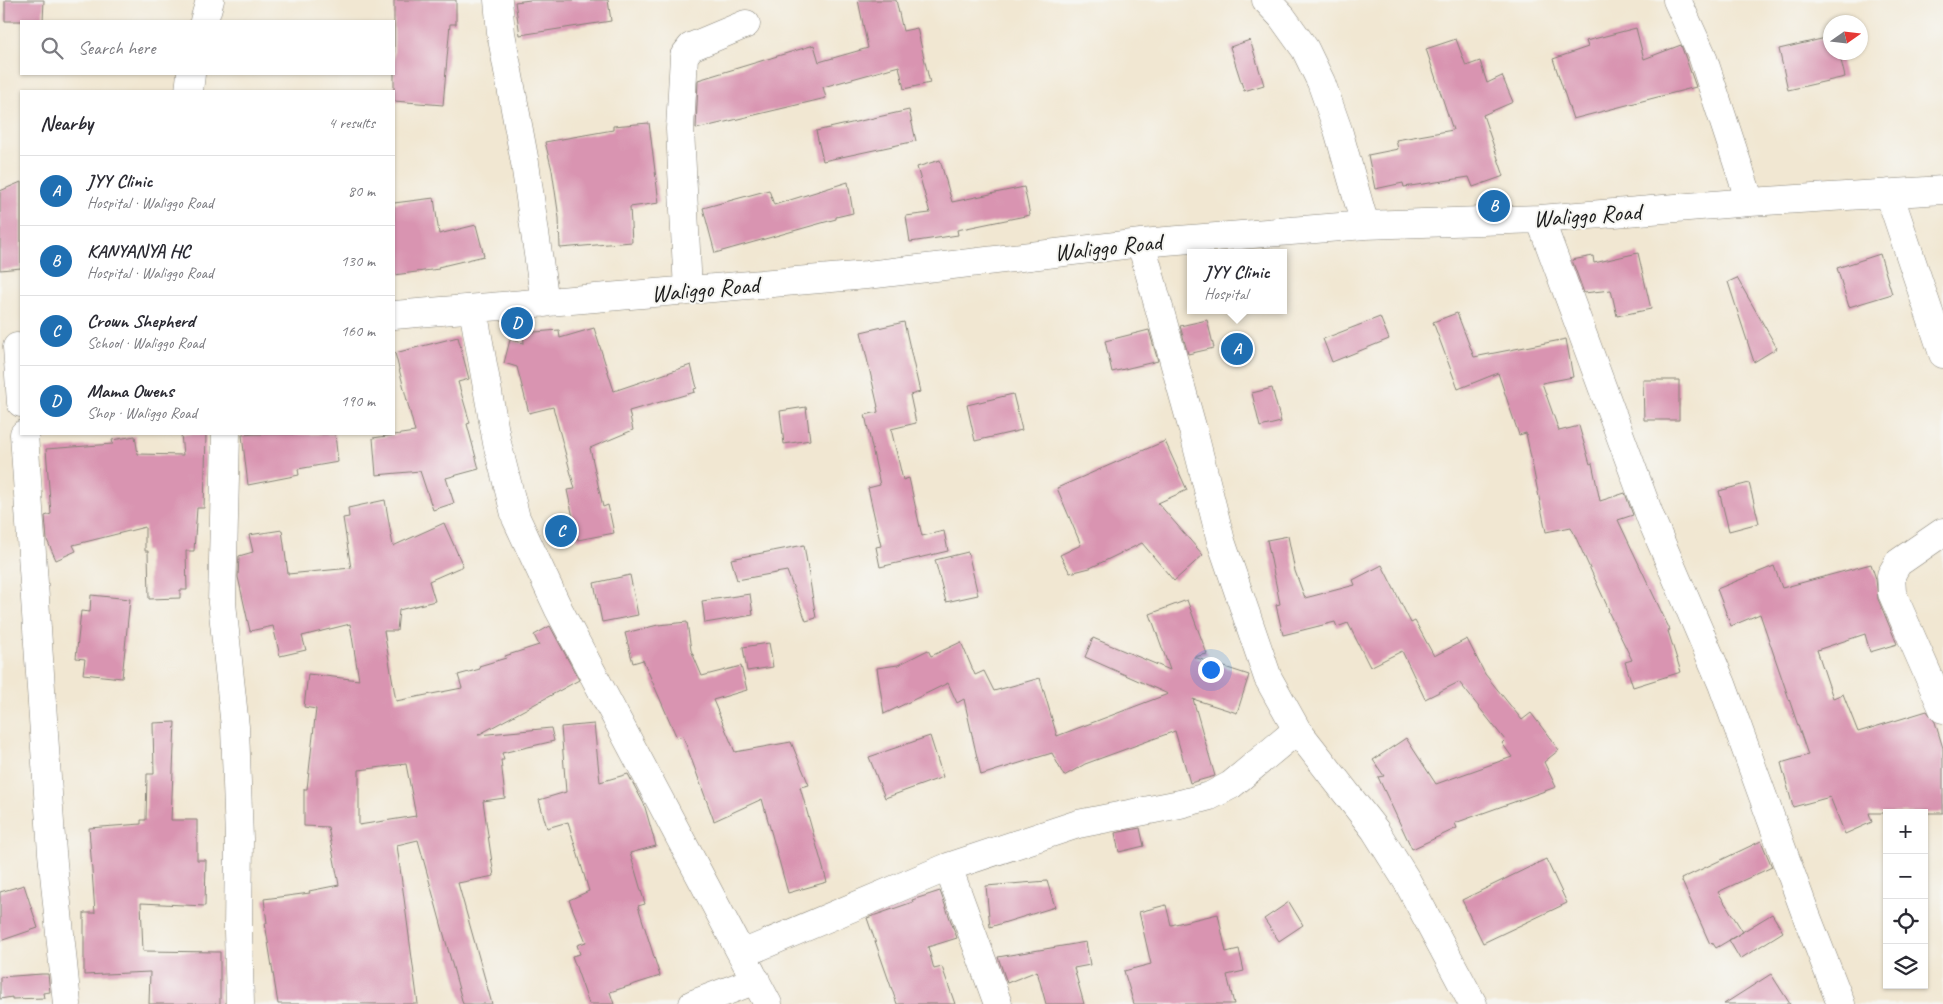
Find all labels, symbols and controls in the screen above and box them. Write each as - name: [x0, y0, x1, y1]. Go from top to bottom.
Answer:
- north arrow: [1823, 15, 1868, 60]
- search box: [20, 20, 395, 75]
- icon: search: [38, 34, 66, 62]
- text: Search here: [78, 36, 155, 60]
- text: Nearby: [40, 110, 93, 136]
- text: 4 results: [328, 113, 375, 133]
- text: JYY Clinic: [87, 169, 153, 193]
- text: A: [52, 181, 60, 201]
- text: 80 m: [348, 181, 375, 201]
- pin: B: [1478, 187, 1510, 225]
- text: Hospital · Waliggo Road: [87, 193, 213, 213]
- street label: Waliggo Road: [1532, 196, 1645, 234]
- street label: Waliggo Road: [1053, 226, 1167, 268]
- text: KANYANYA HC: [87, 239, 190, 263]
- popup: [1187, 249, 1287, 314]
- text: B: [52, 251, 60, 271]
- text: 130 m: [341, 251, 375, 271]
- text: JYY Clinic: [1204, 260, 1270, 284]
- text: Hospital · Waliggo Road: [87, 263, 213, 283]
- street label: Waliggo Road: [650, 269, 764, 309]
- text: Hospital: [1204, 284, 1248, 304]
- pin: D: [501, 304, 533, 342]
- text: Crown Shepherd: [87, 309, 194, 333]
- text: C: [52, 321, 60, 341]
- text: 160 m: [341, 321, 375, 341]
- pin: A: [1221, 330, 1253, 368]
- text: School · Waliggo Road: [87, 333, 204, 353]
- text: Mama Owens: [87, 379, 174, 403]
- text: D: [51, 391, 61, 411]
- text: 190 m: [341, 391, 375, 411]
- text: Shop · Waliggo Road: [87, 403, 197, 423]
- pin: C: [545, 512, 577, 550]
- your location: [1198, 657, 1224, 683]
- map controls: [1883, 809, 1928, 989]
- button: +: [1883, 809, 1928, 854]
- button: −: [1883, 854, 1928, 899]
- button: locate: [1883, 899, 1928, 944]
- button: layers: [1883, 944, 1928, 989]

